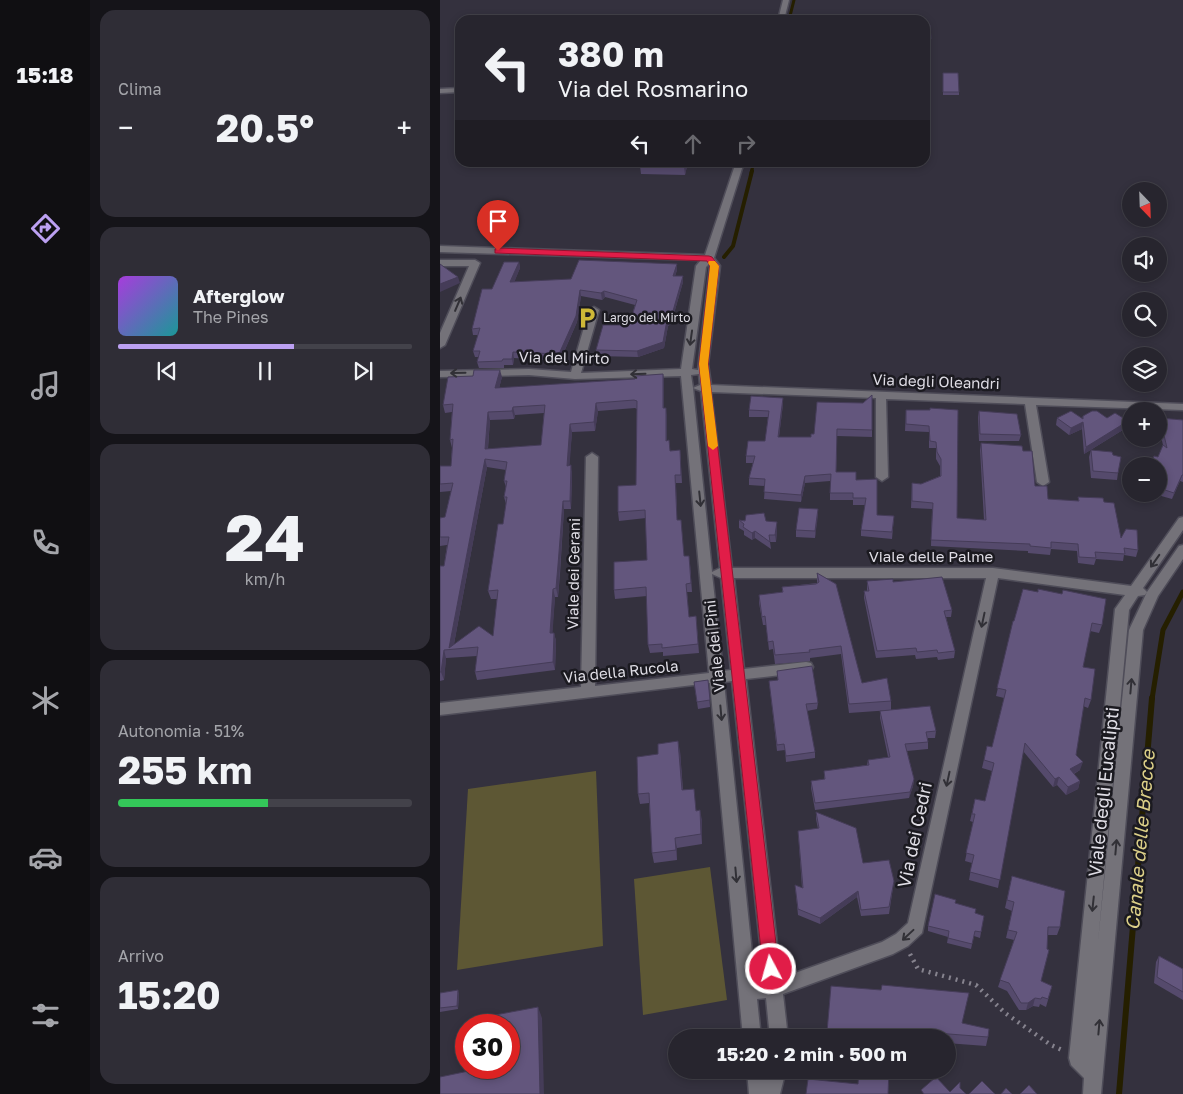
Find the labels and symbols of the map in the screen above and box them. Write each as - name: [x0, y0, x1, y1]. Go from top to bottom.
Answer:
- north arrow: [1122, 182, 1168, 228]
- pin: [477, 200, 519, 251]
- one-way arrow: [454, 297, 463, 312]
- parking icon: Largo del Mirto: [574, 305, 600, 331]
- place label: Largo del Mirto: [603, 310, 691, 325]
- one-way arrow: [686, 330, 696, 346]
- street label: Via del Mirto: [518, 347, 610, 367]
- one-way arrow: [450, 368, 466, 378]
- one-way arrow: [630, 369, 646, 379]
- street label: Via degli Oleandri: [872, 370, 1000, 392]
- one-way arrow: [695, 491, 705, 507]
- street label: Viale dei Gerani: [563, 518, 583, 630]
- street label: Viale delle Palme: [869, 547, 993, 565]
- one-way arrow: [1150, 553, 1160, 567]
- street label: Viale dei Pini: [700, 599, 728, 693]
- one-way arrow: [978, 612, 987, 628]
- street label: Via della Rucola: [563, 656, 679, 686]
- one-way arrow: [1126, 678, 1136, 694]
- one-way arrow: [716, 705, 726, 721]
- street label: Viale degli Eucalipti: [1083, 706, 1123, 878]
- water label: Canale delle Brecce: [1120, 747, 1159, 931]
- one-way arrow: [943, 771, 952, 787]
- street label: Via dei Cedri: [892, 780, 936, 890]
- one-way arrow: [1111, 840, 1120, 856]
- one-way arrow: [731, 867, 741, 883]
- one-way arrow: [1088, 896, 1098, 912]
- one-way arrow: [901, 929, 914, 940]
- position arrow: [744, 942, 796, 994]
- speed limit sign: 30: [455, 1014, 520, 1079]
- one-way arrow: [1094, 1019, 1104, 1035]

